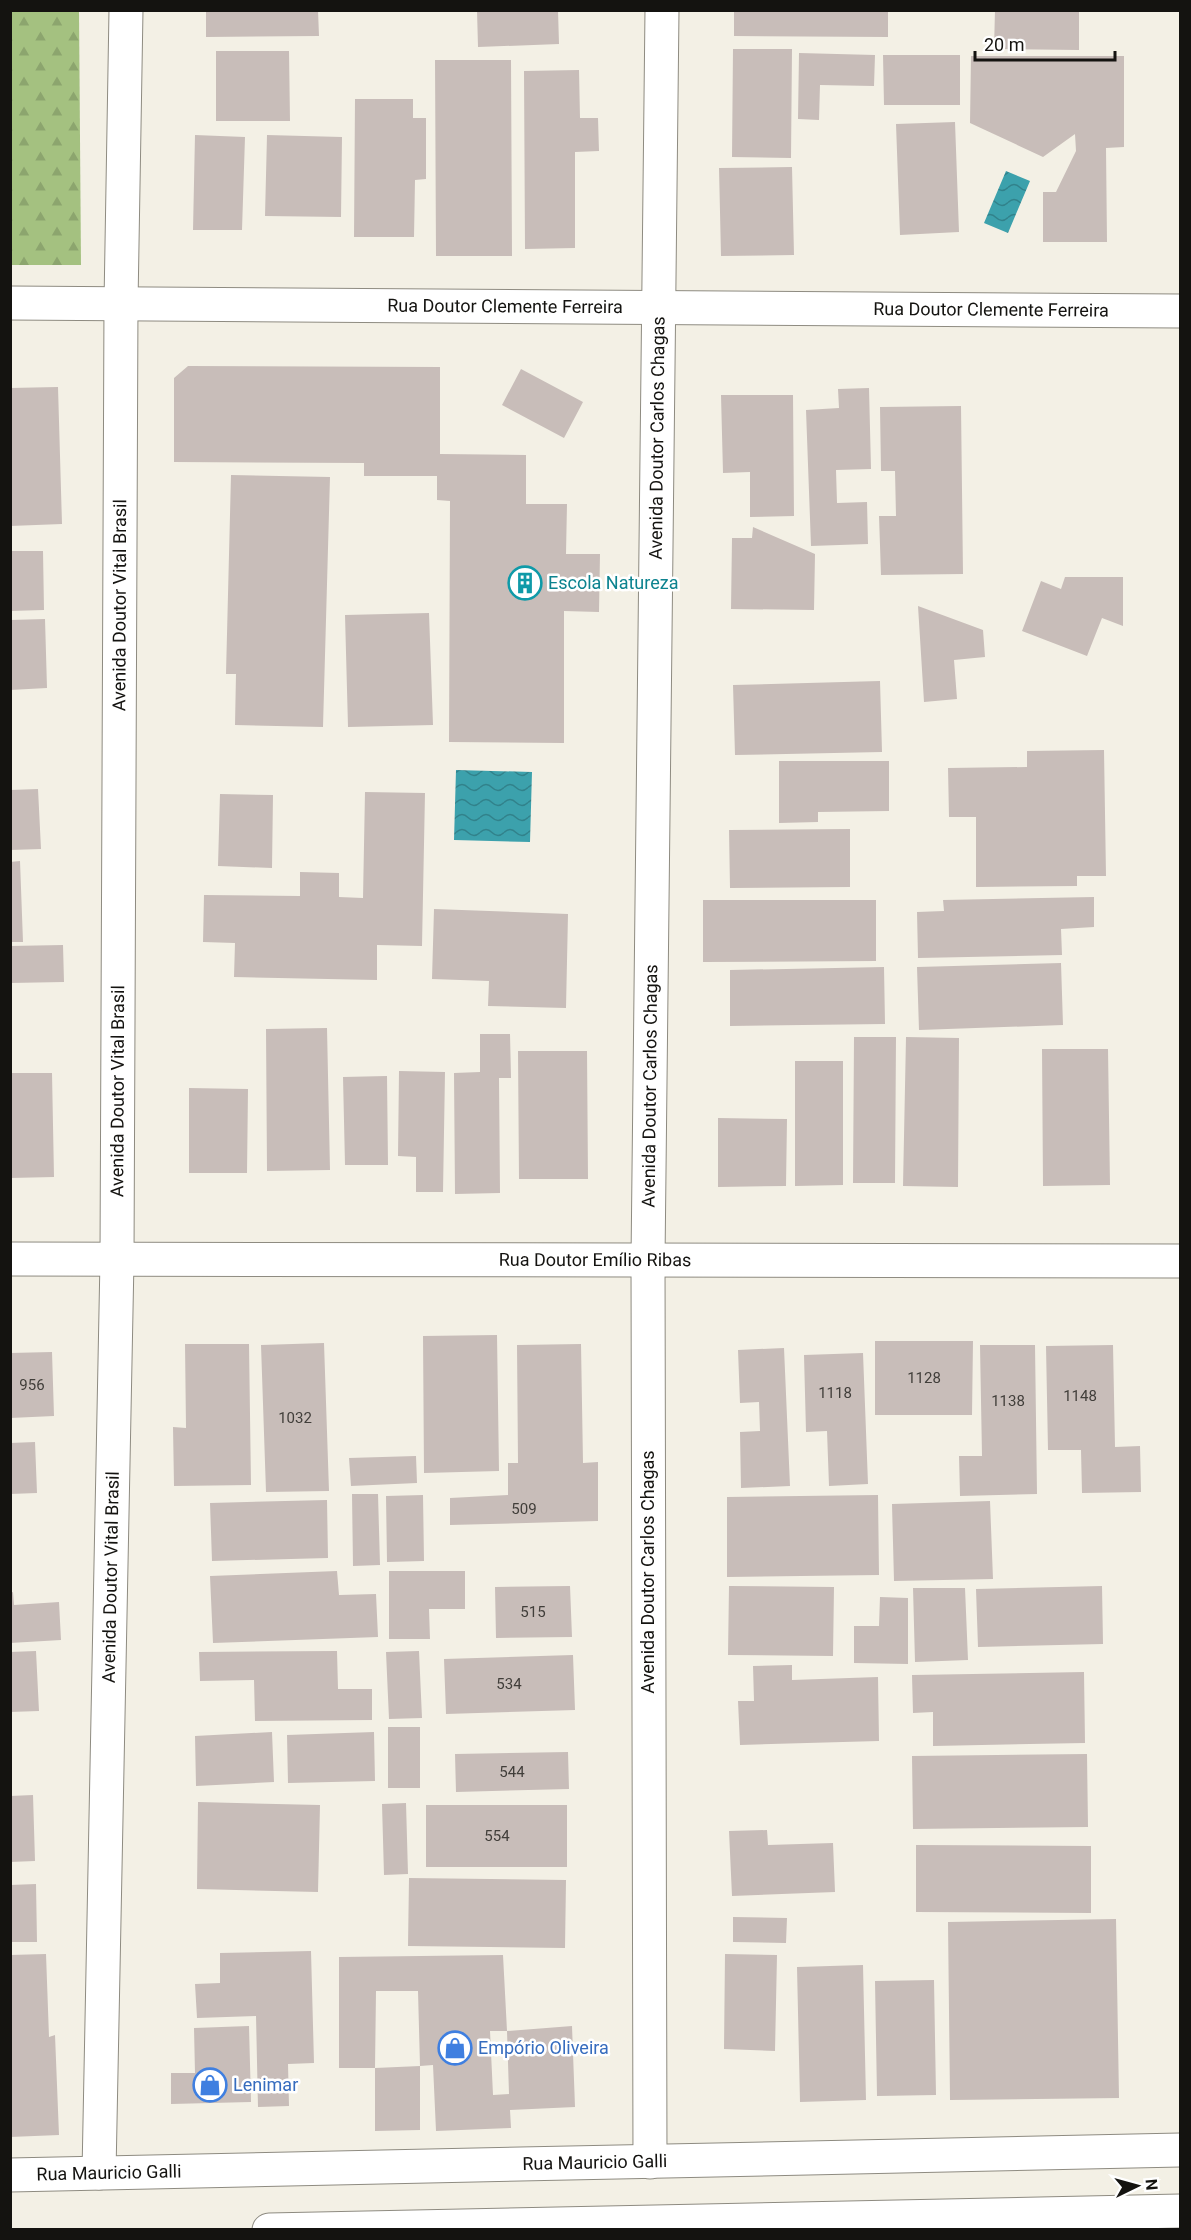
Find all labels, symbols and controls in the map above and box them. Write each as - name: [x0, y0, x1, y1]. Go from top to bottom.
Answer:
- scale bar: [975, 24, 1114, 62]
- text: 20 m: [984, 34, 1024, 55]
- street label: Rua Doutor Clemente Ferreira: [387, 295, 623, 317]
- street label: Rua Doutor Clemente Ferreira: [873, 298, 1109, 321]
- street label: Avenida Doutor Carlos Chagas: [645, 316, 669, 560]
- street label: Avenida Doutor Vital Brasil: [108, 499, 130, 711]
- building icon: Escola Natureza: [507, 565, 543, 601]
- place label: Escola Natureza: [548, 572, 678, 593]
- street label: Avenida Doutor Carlos Chagas: [638, 964, 661, 1208]
- street label: Avenida Doutor Vital Brasil: [106, 985, 128, 1197]
- street label: Rua Doutor Emílio Ribas: [499, 1249, 691, 1270]
- house number: 1128: [907, 1369, 941, 1387]
- house number: 956: [19, 1376, 45, 1394]
- house number: 1118: [818, 1384, 852, 1402]
- house number: 1148: [1063, 1387, 1097, 1405]
- house number: 1138: [991, 1392, 1025, 1410]
- house number: 1032: [278, 1409, 312, 1427]
- street label: Avenida Doutor Carlos Chagas: [637, 1450, 658, 1694]
- street label: Avenida Doutor Vital Brasil: [98, 1471, 123, 1683]
- house number: 509: [511, 1500, 537, 1518]
- house number: 515: [520, 1603, 546, 1621]
- house number: 534: [496, 1675, 522, 1693]
- house number: 544: [499, 1763, 525, 1781]
- house number: 554: [484, 1827, 510, 1845]
- shop icon: Empório Oliveira: [437, 2030, 473, 2066]
- place label: Empório Oliveira: [478, 2037, 609, 2058]
- shop icon: Lenimar: [192, 2067, 228, 2103]
- place label: Lenimar: [233, 2074, 298, 2095]
- street label: Rua Mauricio Galli: [522, 2150, 668, 2174]
- north arrow: [1107, 2156, 1167, 2216]
- street label: Rua Mauricio Galli: [36, 2160, 182, 2184]
- text: N: [1141, 2178, 1161, 2191]

